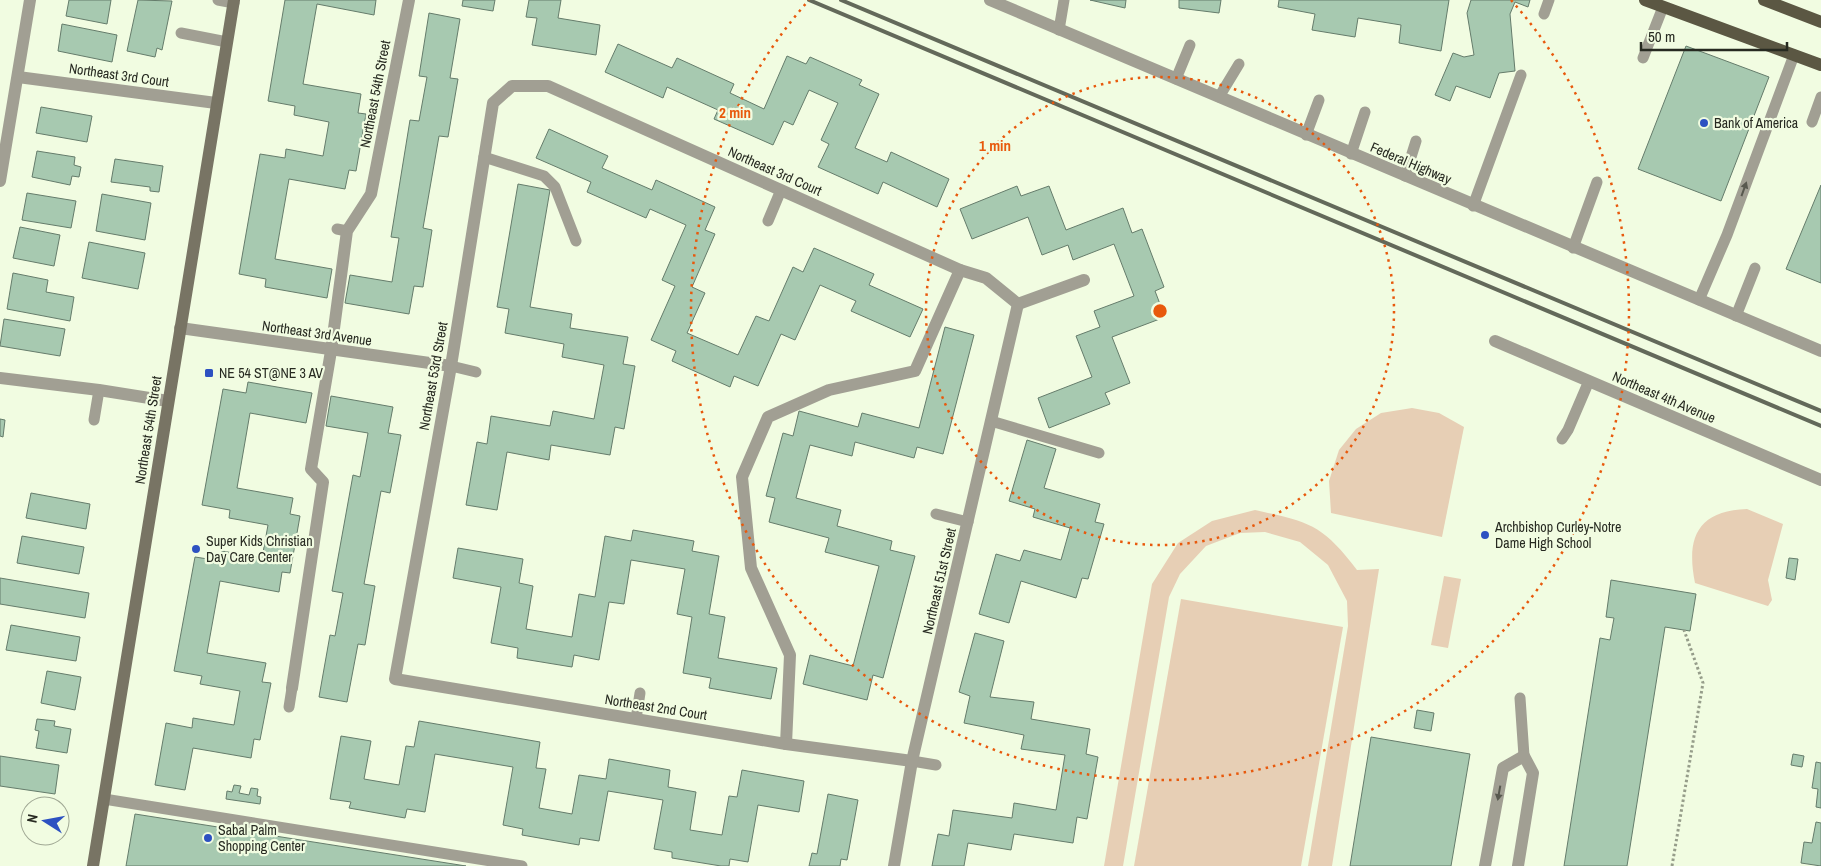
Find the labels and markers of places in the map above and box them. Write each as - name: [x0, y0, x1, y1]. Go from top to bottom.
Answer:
- place label: Bank of America: [1714, 114, 1799, 132]
- marker: Bank of America: [1698, 117, 1710, 129]
- centre of rings: [1151, 302, 1169, 320]
- place label: NE 54 ST@NE 3 AV: [219, 364, 323, 382]
- marker: NE 54 ST@NE 3 AV: [203, 367, 215, 379]
- place label: Archbishop Curley-Notre Dame High School: [1494, 518, 1621, 552]
- marker: Archbishop Curley-Notre Dame High School: [1479, 529, 1491, 541]
- place label: Super Kids Christian Day Care Center: [206, 532, 313, 566]
- marker: Super Kids Christian Day Care Center: [190, 543, 202, 555]
- place label: Sabal Palm Shopping Center: [218, 821, 305, 855]
- marker: Sabal Palm Shopping Center: [202, 832, 214, 844]

